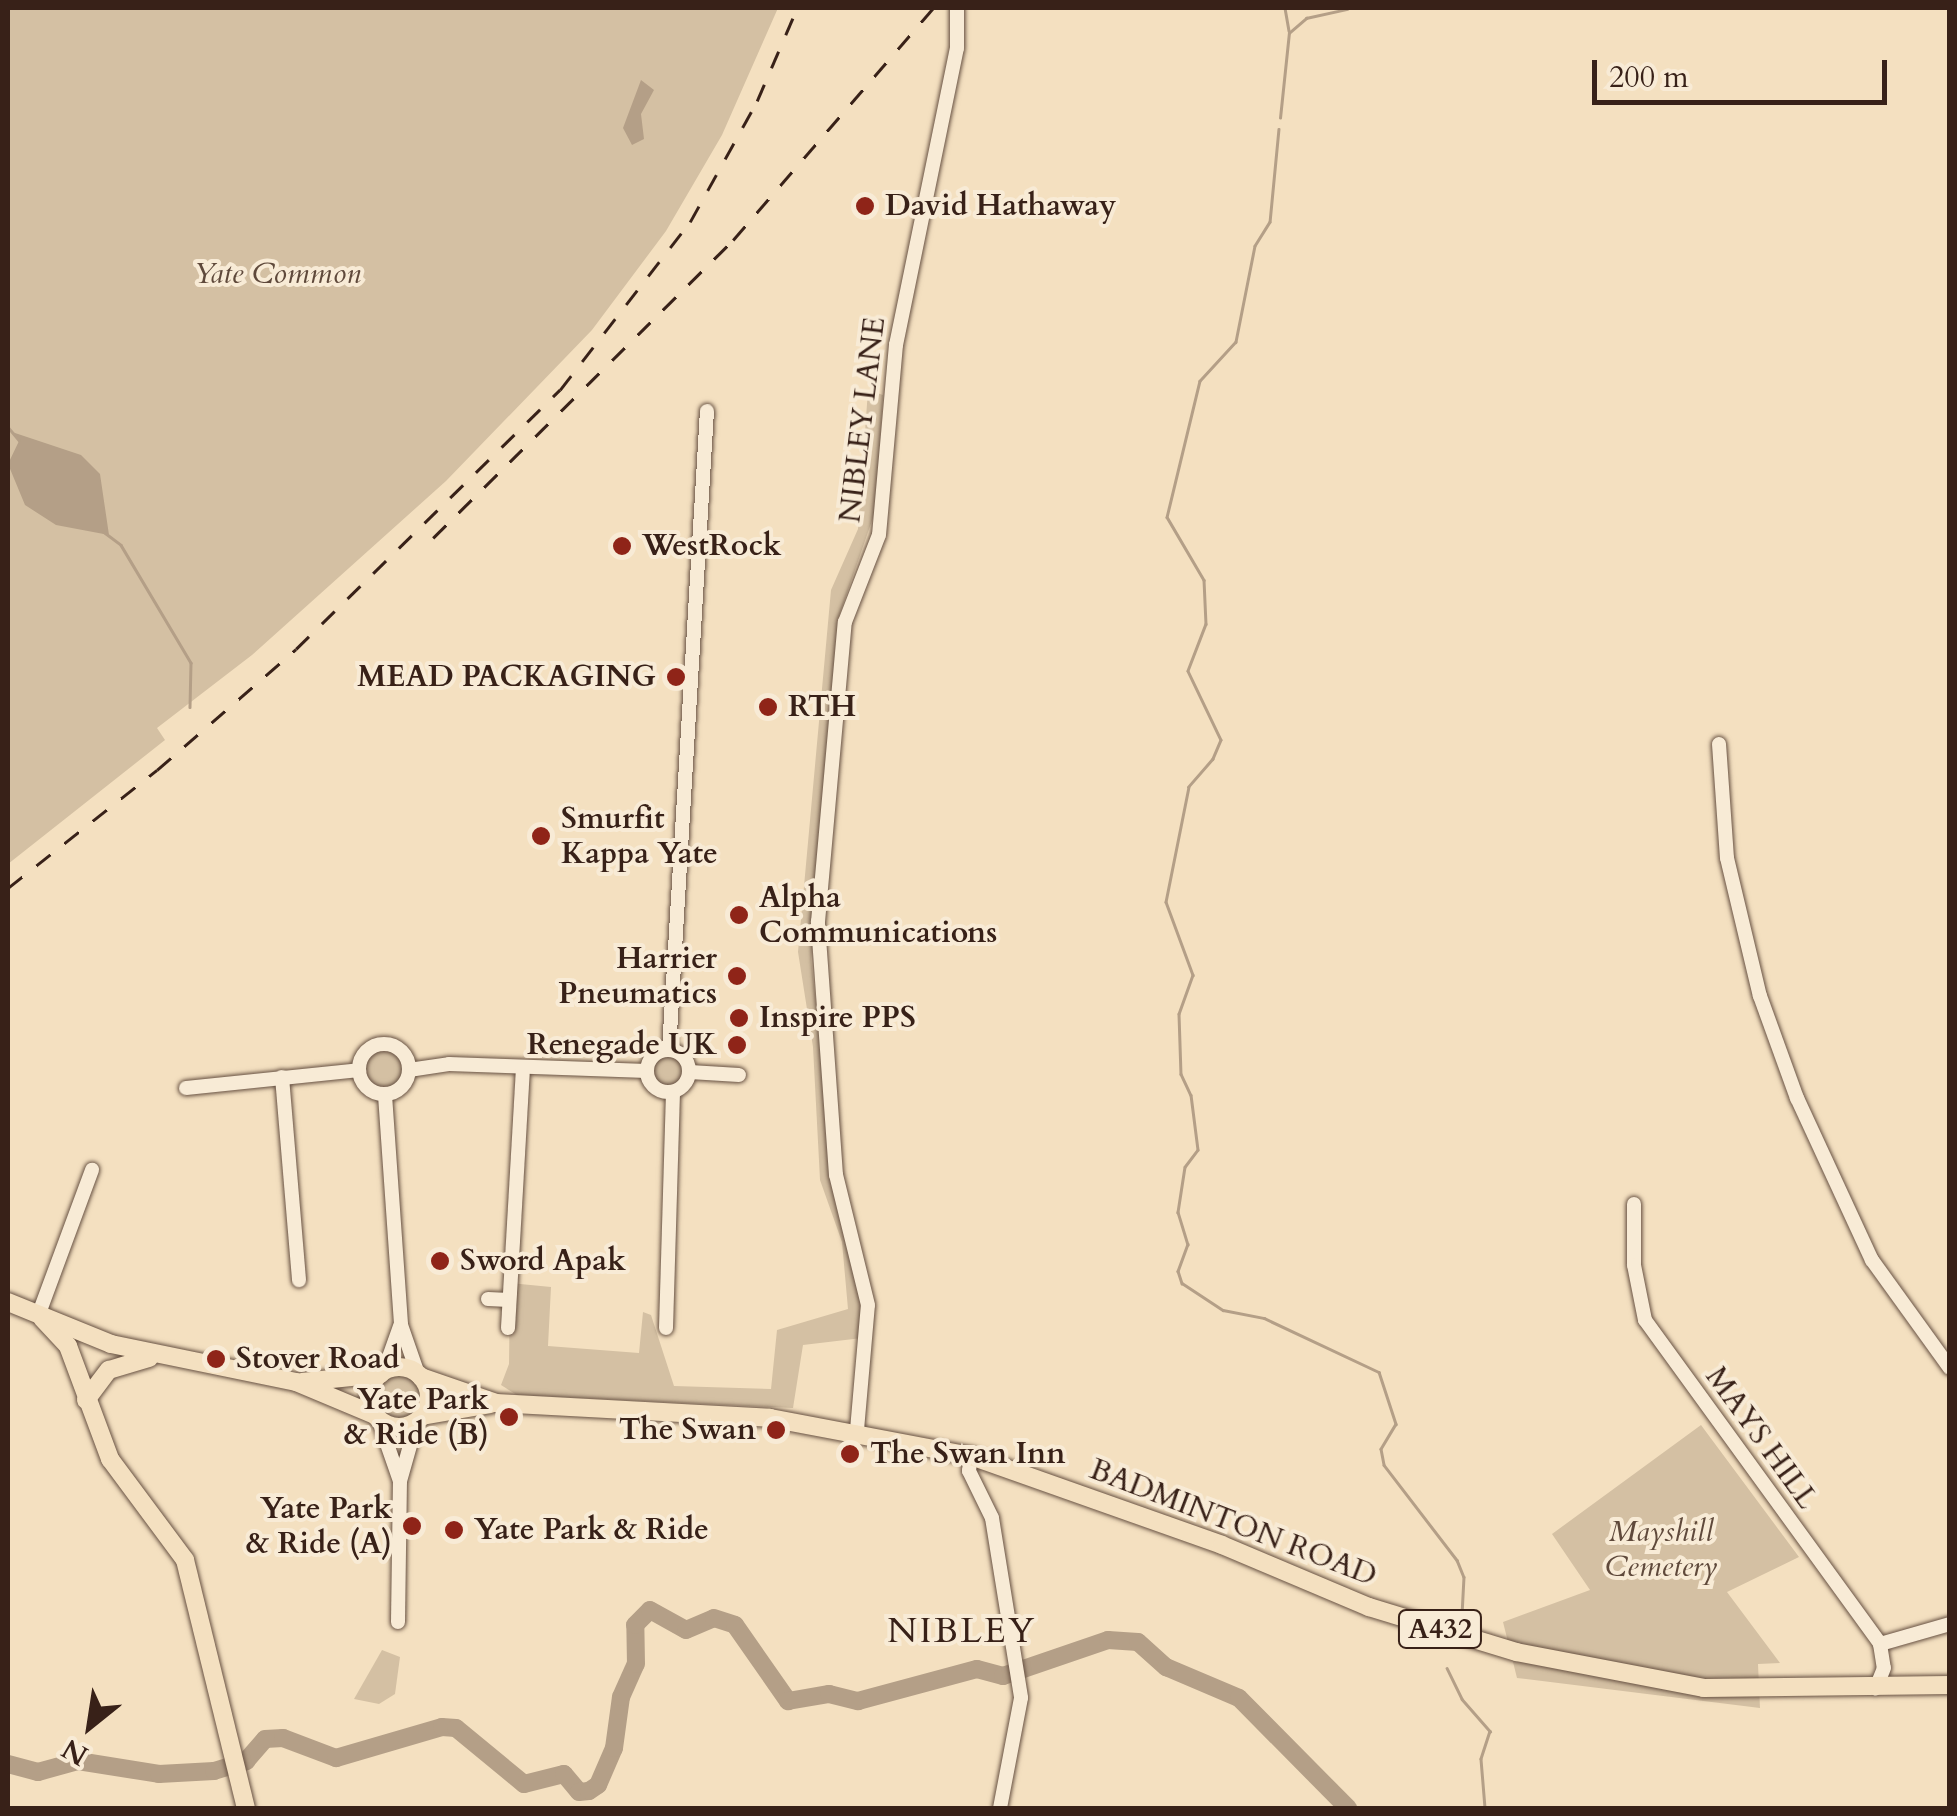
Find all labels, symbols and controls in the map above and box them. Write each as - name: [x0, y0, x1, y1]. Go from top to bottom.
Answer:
- scale bar: [1597, 40, 1892, 102]
- text: 200 m: [1609, 57, 1689, 98]
- place label: David Hathaway: [885, 188, 1116, 224]
- marker: David Hathaway: [854, 195, 876, 217]
- park label: Yate Common: [193, 256, 361, 292]
- street label: NIBLEY LANE: [833, 315, 893, 525]
- place label: WestRock: [642, 528, 782, 564]
- marker: WestRock: [611, 535, 633, 557]
- place label: MEAD PACKAGING: [357, 659, 656, 695]
- marker: MEAD PACKAGING: [665, 666, 687, 688]
- place label: RTH: [788, 689, 856, 725]
- marker: RTH: [757, 696, 779, 718]
- place label: Smurfit Kappa Yate: [561, 801, 718, 872]
- marker: Smurfit Kappa Yate: [530, 825, 552, 847]
- place label: Alpha Communications: [759, 880, 997, 950]
- marker: Alpha Communications: [728, 904, 750, 926]
- place label: Harrier Pneumatics: [558, 941, 717, 1012]
- marker: Harrier Pneumatics: [726, 965, 748, 987]
- place label: Inspire PPS: [759, 1000, 916, 1036]
- marker: Inspire PPS: [728, 1007, 750, 1029]
- place label: Renegade UK: [527, 1027, 717, 1063]
- marker: Renegade UK: [726, 1034, 748, 1056]
- place label: Sword Apak: [460, 1243, 626, 1279]
- marker: Sword Apak: [429, 1250, 451, 1272]
- place label: Stover Road: [236, 1341, 400, 1377]
- marker: Stover Road: [205, 1348, 227, 1370]
- street label: MAYS HILL: [1697, 1360, 1825, 1516]
- place label: Yate Park & Ride (B): [344, 1382, 489, 1452]
- marker: Yate Park & Ride (B): [498, 1406, 520, 1428]
- place label: The Swan: [619, 1412, 756, 1448]
- marker: The Swan: [765, 1419, 787, 1441]
- place label: The Swan Inn: [870, 1436, 1066, 1472]
- marker: The Swan Inn: [839, 1443, 861, 1465]
- street label: BADMINTON ROAD: [1085, 1452, 1381, 1594]
- place label: Yate Park & Ride (A): [246, 1491, 392, 1562]
- place label: Yate Park & Ride: [474, 1512, 709, 1548]
- park label: Mayshill Cemetery: [1605, 1514, 1717, 1584]
- marker: Yate Park & Ride (A): [401, 1515, 423, 1537]
- marker: Yate Park & Ride: [443, 1519, 465, 1541]
- road number: A432: [1398, 1606, 1482, 1652]
- district label: NIBLEY: [887, 1610, 1037, 1652]
- north arrow: [40, 1676, 140, 1776]
- text: N: [55, 1729, 95, 1775]

